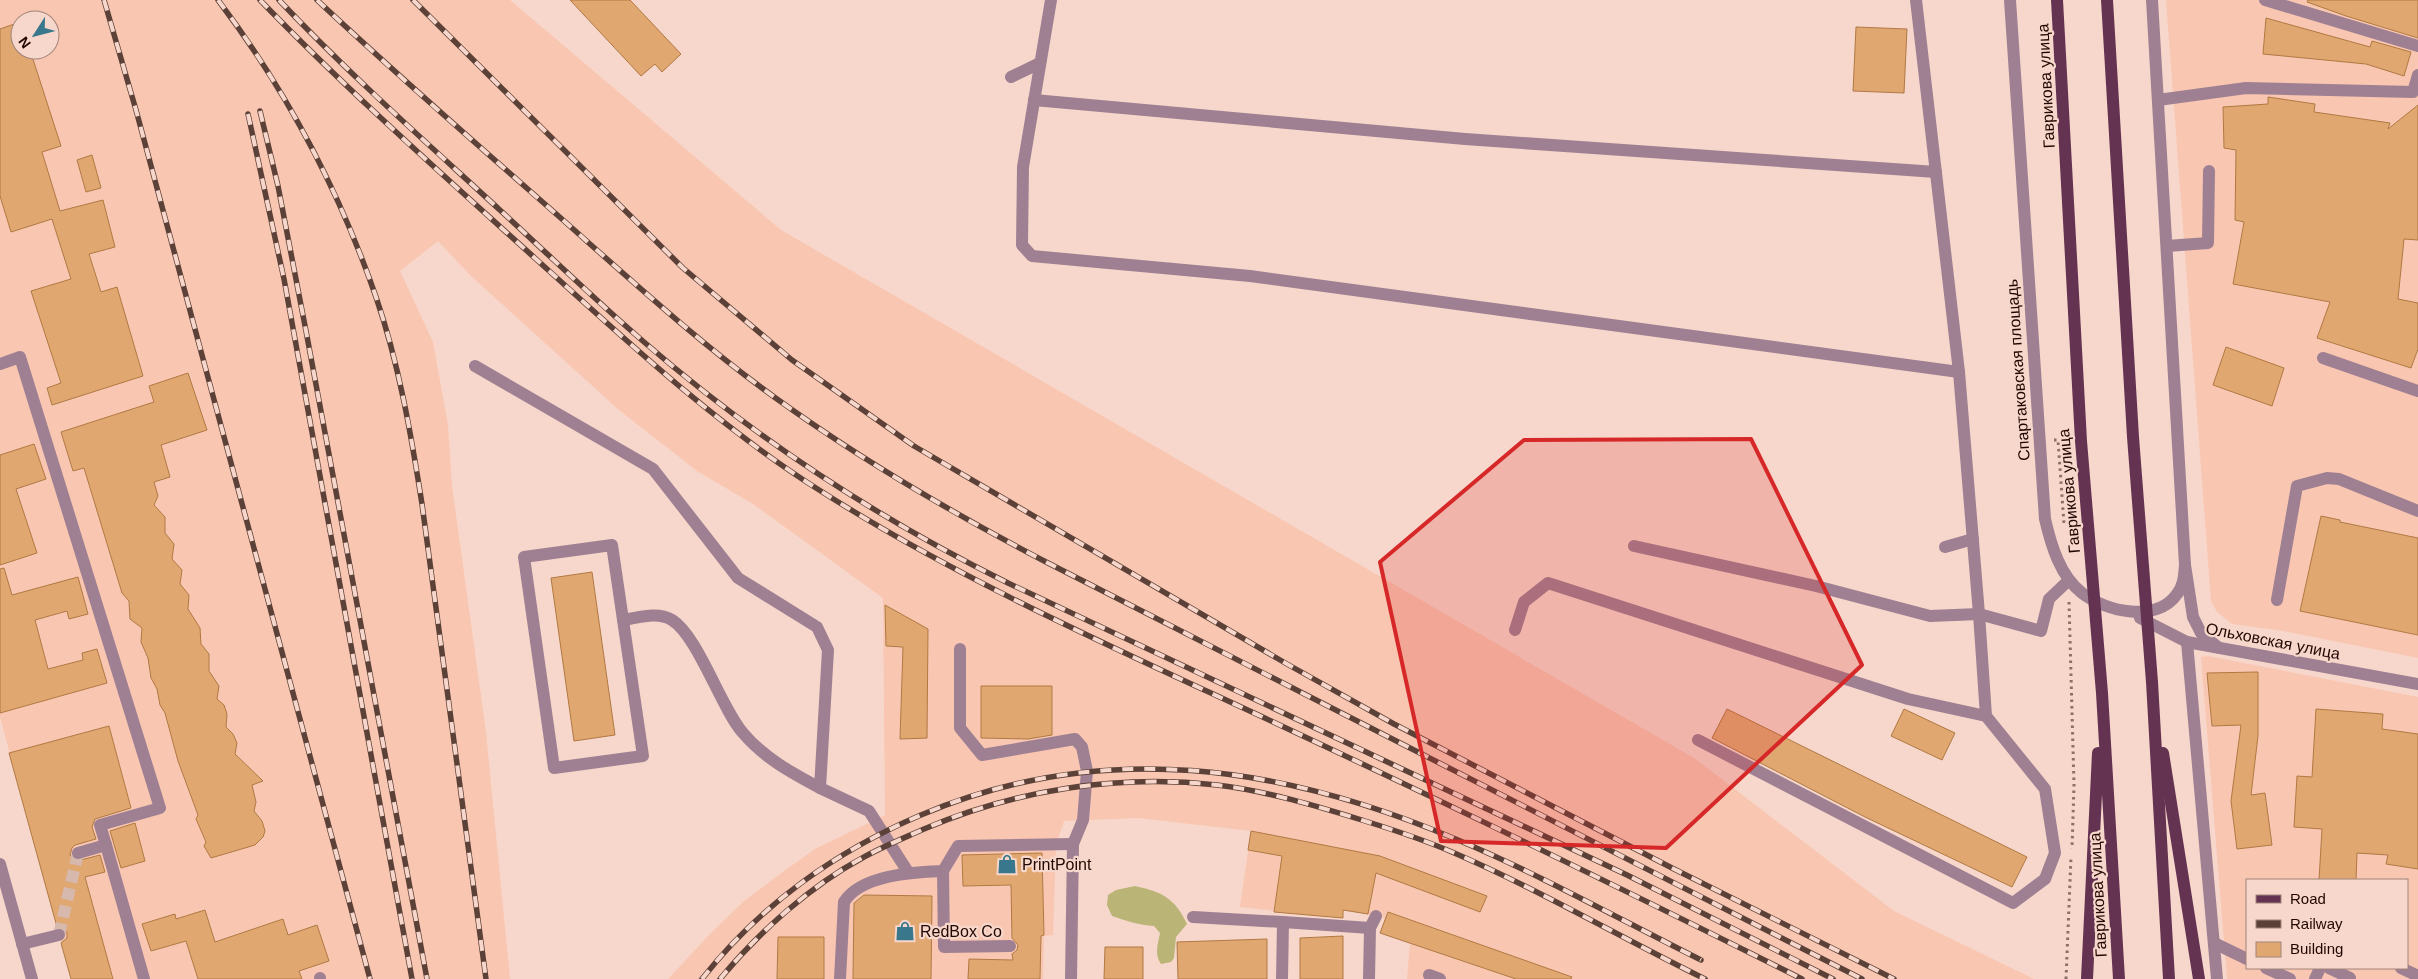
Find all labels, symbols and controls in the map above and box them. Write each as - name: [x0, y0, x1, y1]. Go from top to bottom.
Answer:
- north arrow: [10, 10, 60, 60]
- street label: Гаврикова улица: [2034, 23, 2058, 149]
- text: N: [15, 34, 34, 51]
- street label: Спартаковская площадь: [2003, 278, 2033, 462]
- street label: Гаврикова улица: [2055, 428, 2083, 554]
- street label: Ольховская улица: [2204, 620, 2342, 662]
- street label: Гаврикова улица: [2086, 832, 2110, 958]
- shop icon: PrintPoint: [996, 853, 1018, 875]
- place label: PrintPoint: [1022, 856, 1092, 873]
- legend: [2246, 879, 2408, 969]
- text: Road: [2290, 890, 2326, 907]
- text: Railway: [2290, 915, 2343, 932]
- shop icon: RedBox Co: [894, 920, 916, 942]
- place label: RedBox Co: [920, 923, 1002, 940]
- text: Building: [2290, 940, 2343, 957]

